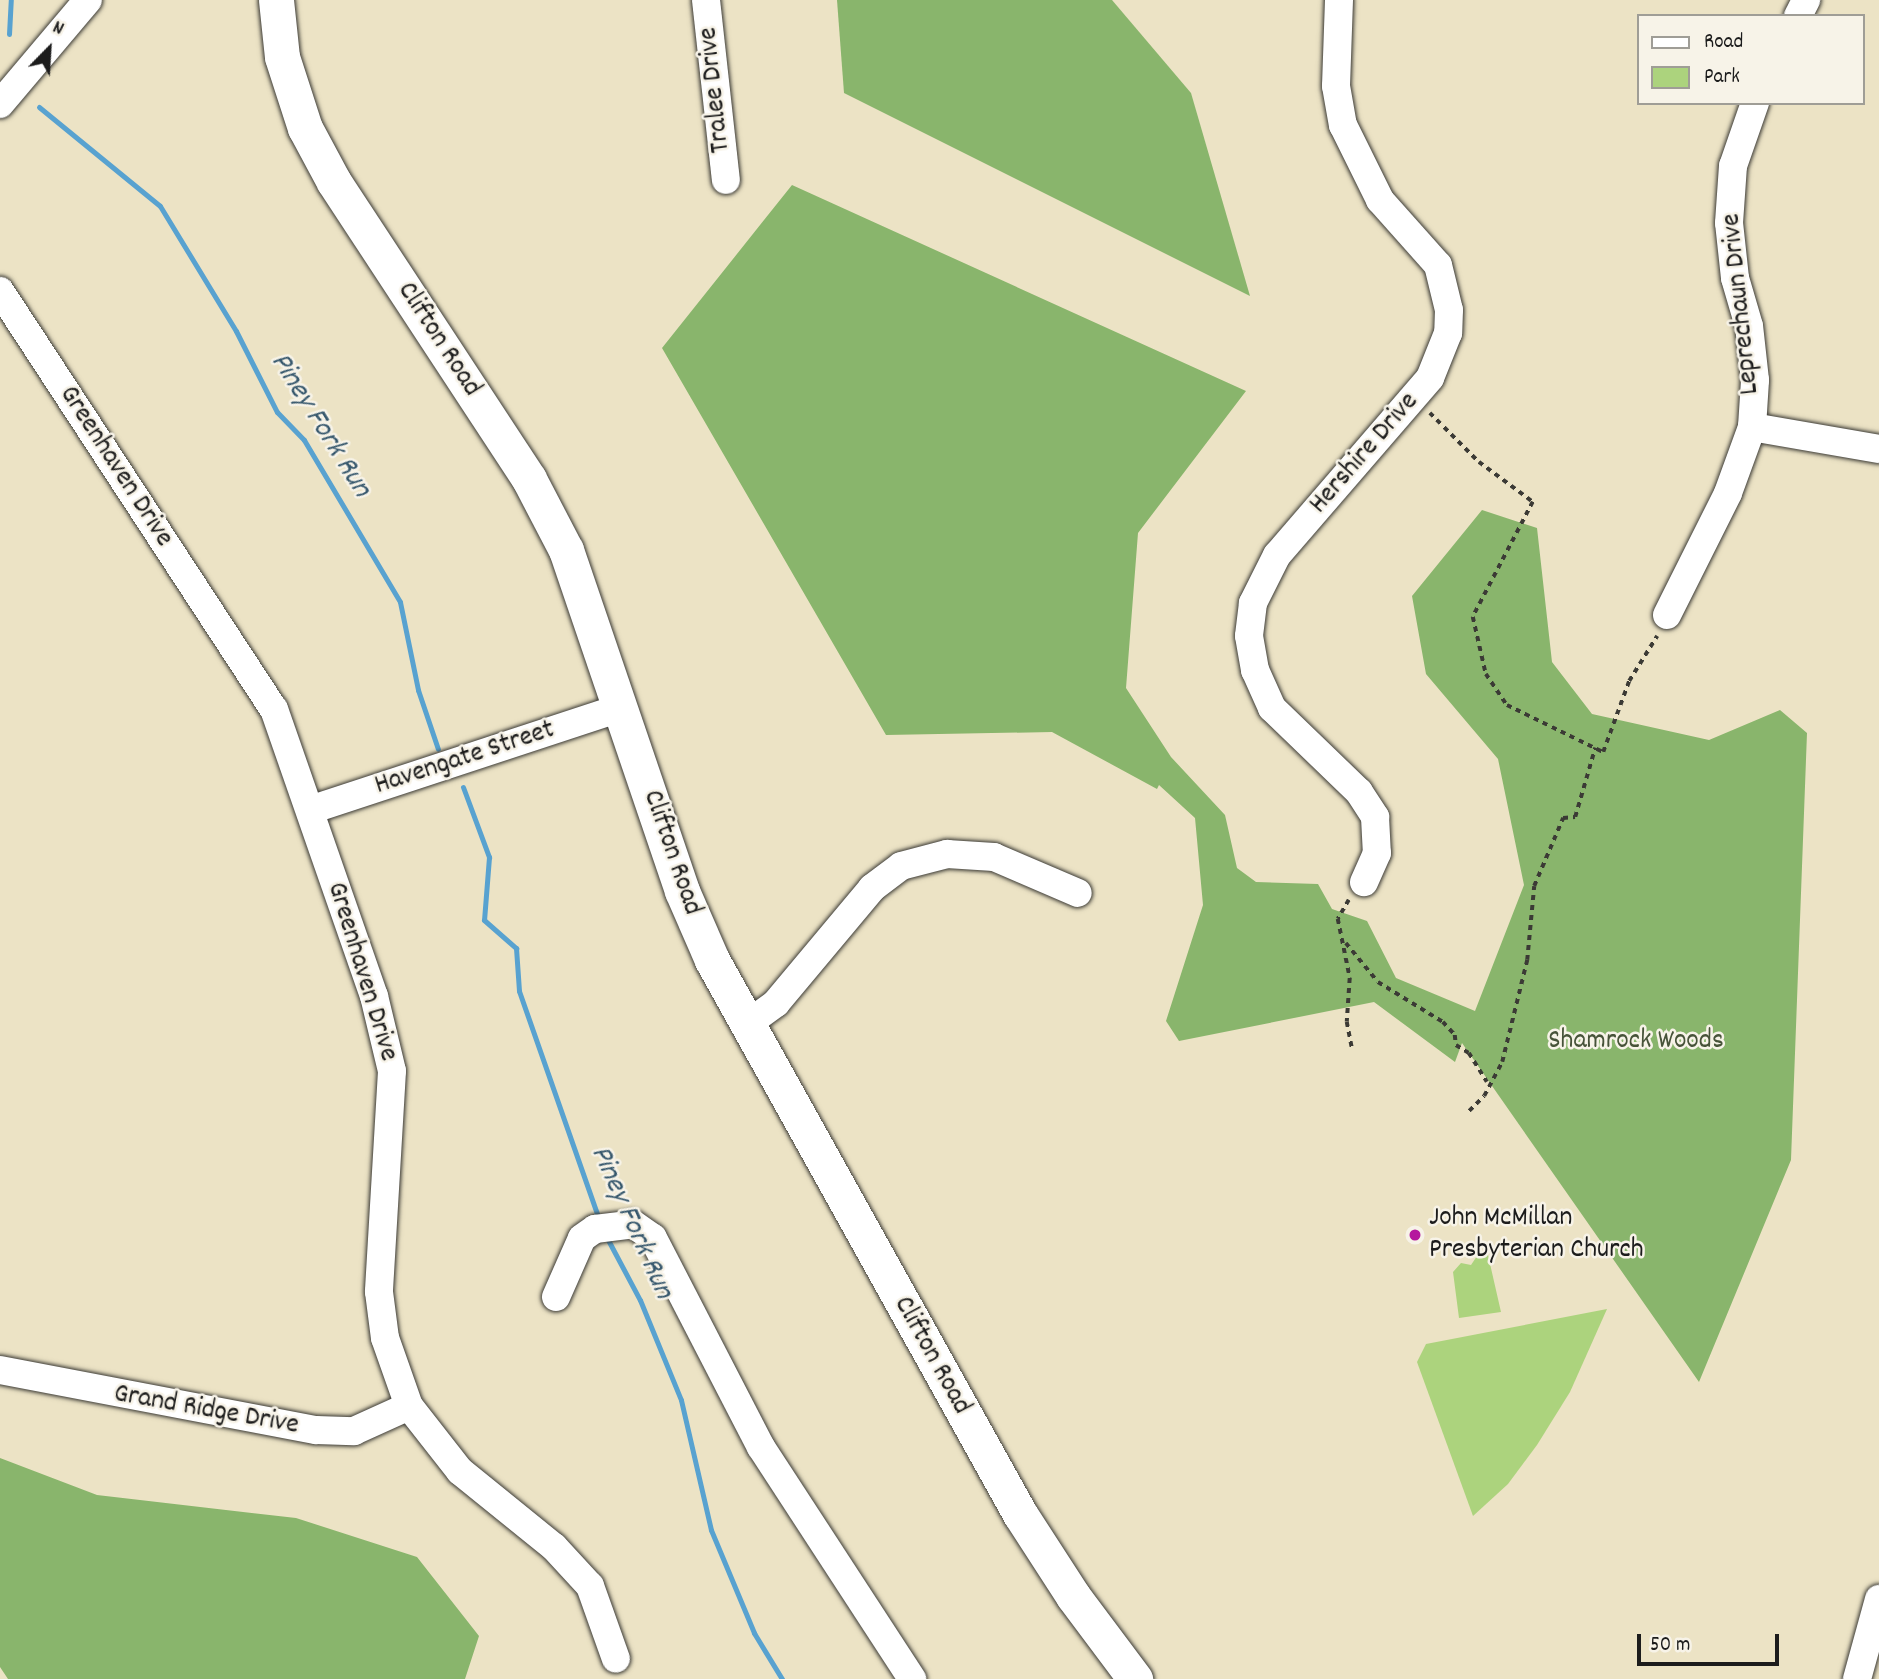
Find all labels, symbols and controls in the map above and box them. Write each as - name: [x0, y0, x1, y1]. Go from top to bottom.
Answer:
- north arrow: [14, 14, 84, 84]
- legend: [1638, 14, 1865, 105]
- text: N: [48, 15, 68, 44]
- street label: Tralee Drive: [693, 25, 739, 155]
- text: Road: [1704, 28, 1743, 58]
- text: Park: [1704, 63, 1740, 93]
- street label: Leprechaun Drive: [1716, 212, 1768, 396]
- street label: Clifton Road: [389, 276, 487, 404]
- water label: Piney Fork Run: [260, 347, 378, 505]
- street label: Greenhaven Drive: [50, 380, 180, 554]
- street label: Hershire Drive: [1303, 386, 1427, 522]
- street label: Havengate Street: [371, 714, 559, 804]
- street label: Clifton Road: [634, 786, 708, 920]
- street label: Greenhaven Drive: [318, 878, 404, 1066]
- park label: Shamrock Woods: [1548, 1025, 1724, 1059]
- water label: Piney Fork Run: [580, 1141, 680, 1305]
- place label: John McMillan Presbyterian Church: [1429, 1202, 1644, 1268]
- marker: John McMillan Presbyterian Church: [1407, 1227, 1423, 1243]
- street label: Clifton Road: [885, 1291, 977, 1421]
- street label: Grand Ridge Drive: [111, 1378, 301, 1444]
- scale bar: [1641, 1620, 1783, 1664]
- text: 50 m: [1650, 1631, 1690, 1661]

